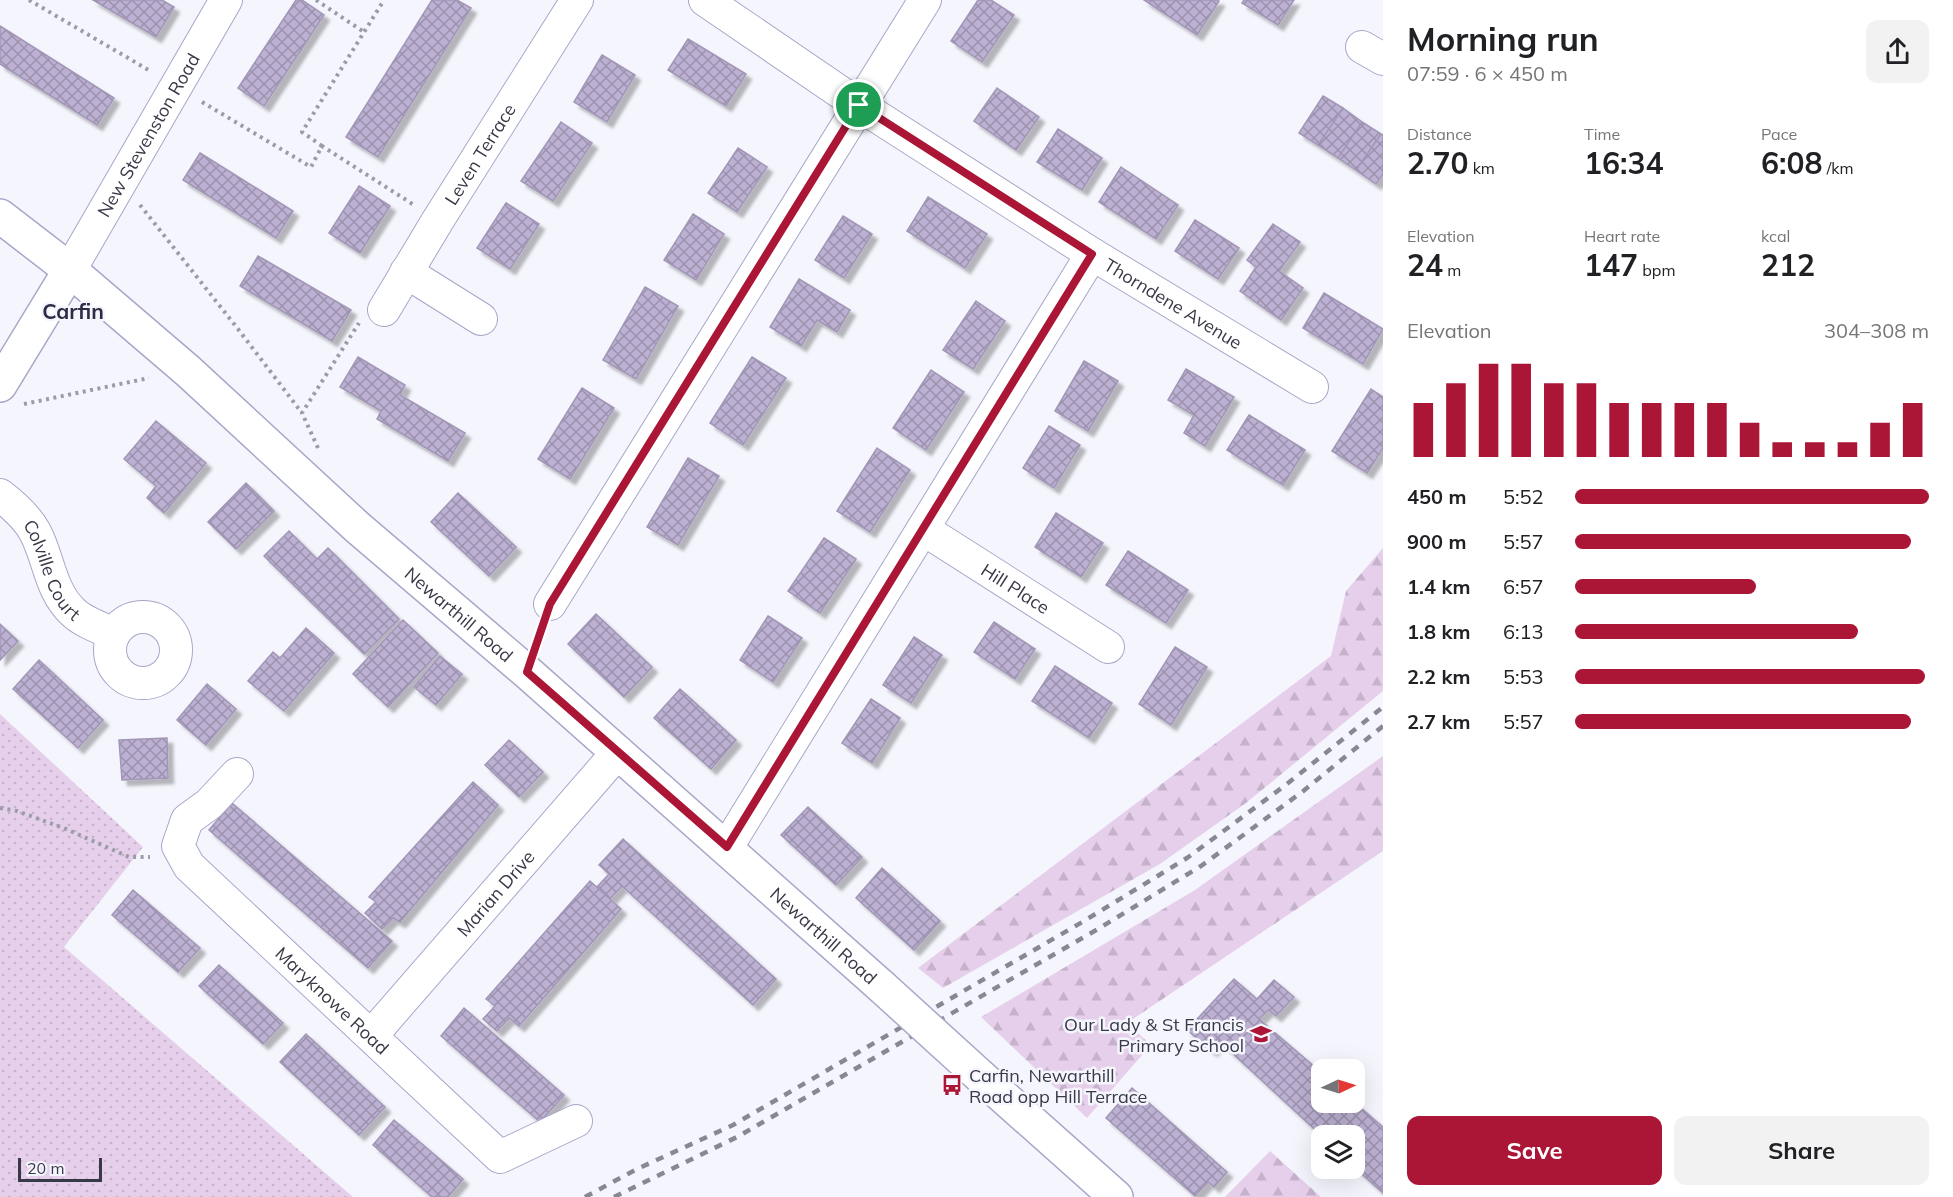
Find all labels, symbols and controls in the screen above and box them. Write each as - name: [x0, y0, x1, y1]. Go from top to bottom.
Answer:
- text: Morning run: [1407, 18, 1599, 59]
- button: share: [1866, 20, 1929, 83]
- street label: New Stevenston Road: [92, 49, 204, 221]
- text: 07:59 · 6 × 450 m: [1407, 61, 1568, 86]
- pin: [833, 79, 884, 130]
- icon: arrive: [842, 88, 875, 121]
- street label: Leven Terrace: [439, 99, 520, 209]
- text: Distance: [1407, 124, 1472, 144]
- text: Time: [1584, 124, 1620, 144]
- text: Pace: [1761, 124, 1797, 144]
- text: 2.70: [1407, 144, 1468, 182]
- text: 16:34: [1584, 144, 1663, 182]
- text: 6:08: [1761, 144, 1822, 182]
- text: km: [1468, 158, 1495, 178]
- text: /km: [1822, 158, 1853, 178]
- text: Elevation: [1407, 226, 1475, 246]
- text: Heart rate: [1584, 226, 1660, 246]
- text: kcal: [1761, 226, 1790, 246]
- text: 24: [1407, 246, 1443, 284]
- text: 147: [1584, 246, 1638, 284]
- text: 212: [1761, 246, 1815, 284]
- street label: Thorndene Avenue: [1100, 253, 1247, 354]
- text: m: [1443, 260, 1461, 280]
- text: bpm: [1638, 260, 1675, 280]
- district label: Carfin: [42, 298, 104, 324]
- text: Elevation: [1407, 318, 1492, 343]
- text: 304–308 m: [1824, 318, 1929, 343]
- text: 450 m: [1407, 484, 1466, 509]
- text: 5:52: [1503, 484, 1544, 509]
- street label: Colville Court: [19, 515, 85, 625]
- text: 900 m: [1407, 529, 1466, 554]
- text: 5:57: [1503, 529, 1544, 554]
- street label: Hill Place: [977, 558, 1054, 618]
- street label: Newarthill Road: [400, 562, 518, 667]
- text: 1.4 km: [1407, 574, 1470, 599]
- text: 6:57: [1503, 574, 1544, 599]
- text: 1.8 km: [1407, 619, 1470, 644]
- text: 6:13: [1503, 619, 1544, 644]
- text: 2.2 km: [1407, 664, 1470, 689]
- text: 5:53: [1503, 664, 1544, 689]
- text: 2.7 km: [1407, 709, 1470, 734]
- text: 5:57: [1503, 709, 1544, 734]
- street label: Marian Drive: [452, 845, 539, 941]
- street label: Newarthill Road: [766, 882, 882, 989]
- street label: Maryknowe Road: [271, 942, 394, 1059]
- place label: Our Lady & St Francis Primary School: [1064, 1013, 1244, 1057]
- school or university icon: Our Lady & St Francis Primary School: [1249, 1022, 1273, 1046]
- north arrow: [1311, 1059, 1365, 1113]
- map controls: [1311, 1059, 1365, 1179]
- place label: Carfin, Newarthill Road opp Hill Terrace: [969, 1064, 1147, 1108]
- bus stop icon: Carfin, Newarthill Road opp Hill Terrace: [940, 1073, 964, 1097]
- button: Save: [1407, 1116, 1662, 1185]
- button: Share: [1674, 1116, 1929, 1185]
- button: layers: [1311, 1125, 1365, 1179]
- scale bar: [18, 1155, 102, 1182]
- text: 20 m: [27, 1158, 64, 1178]

